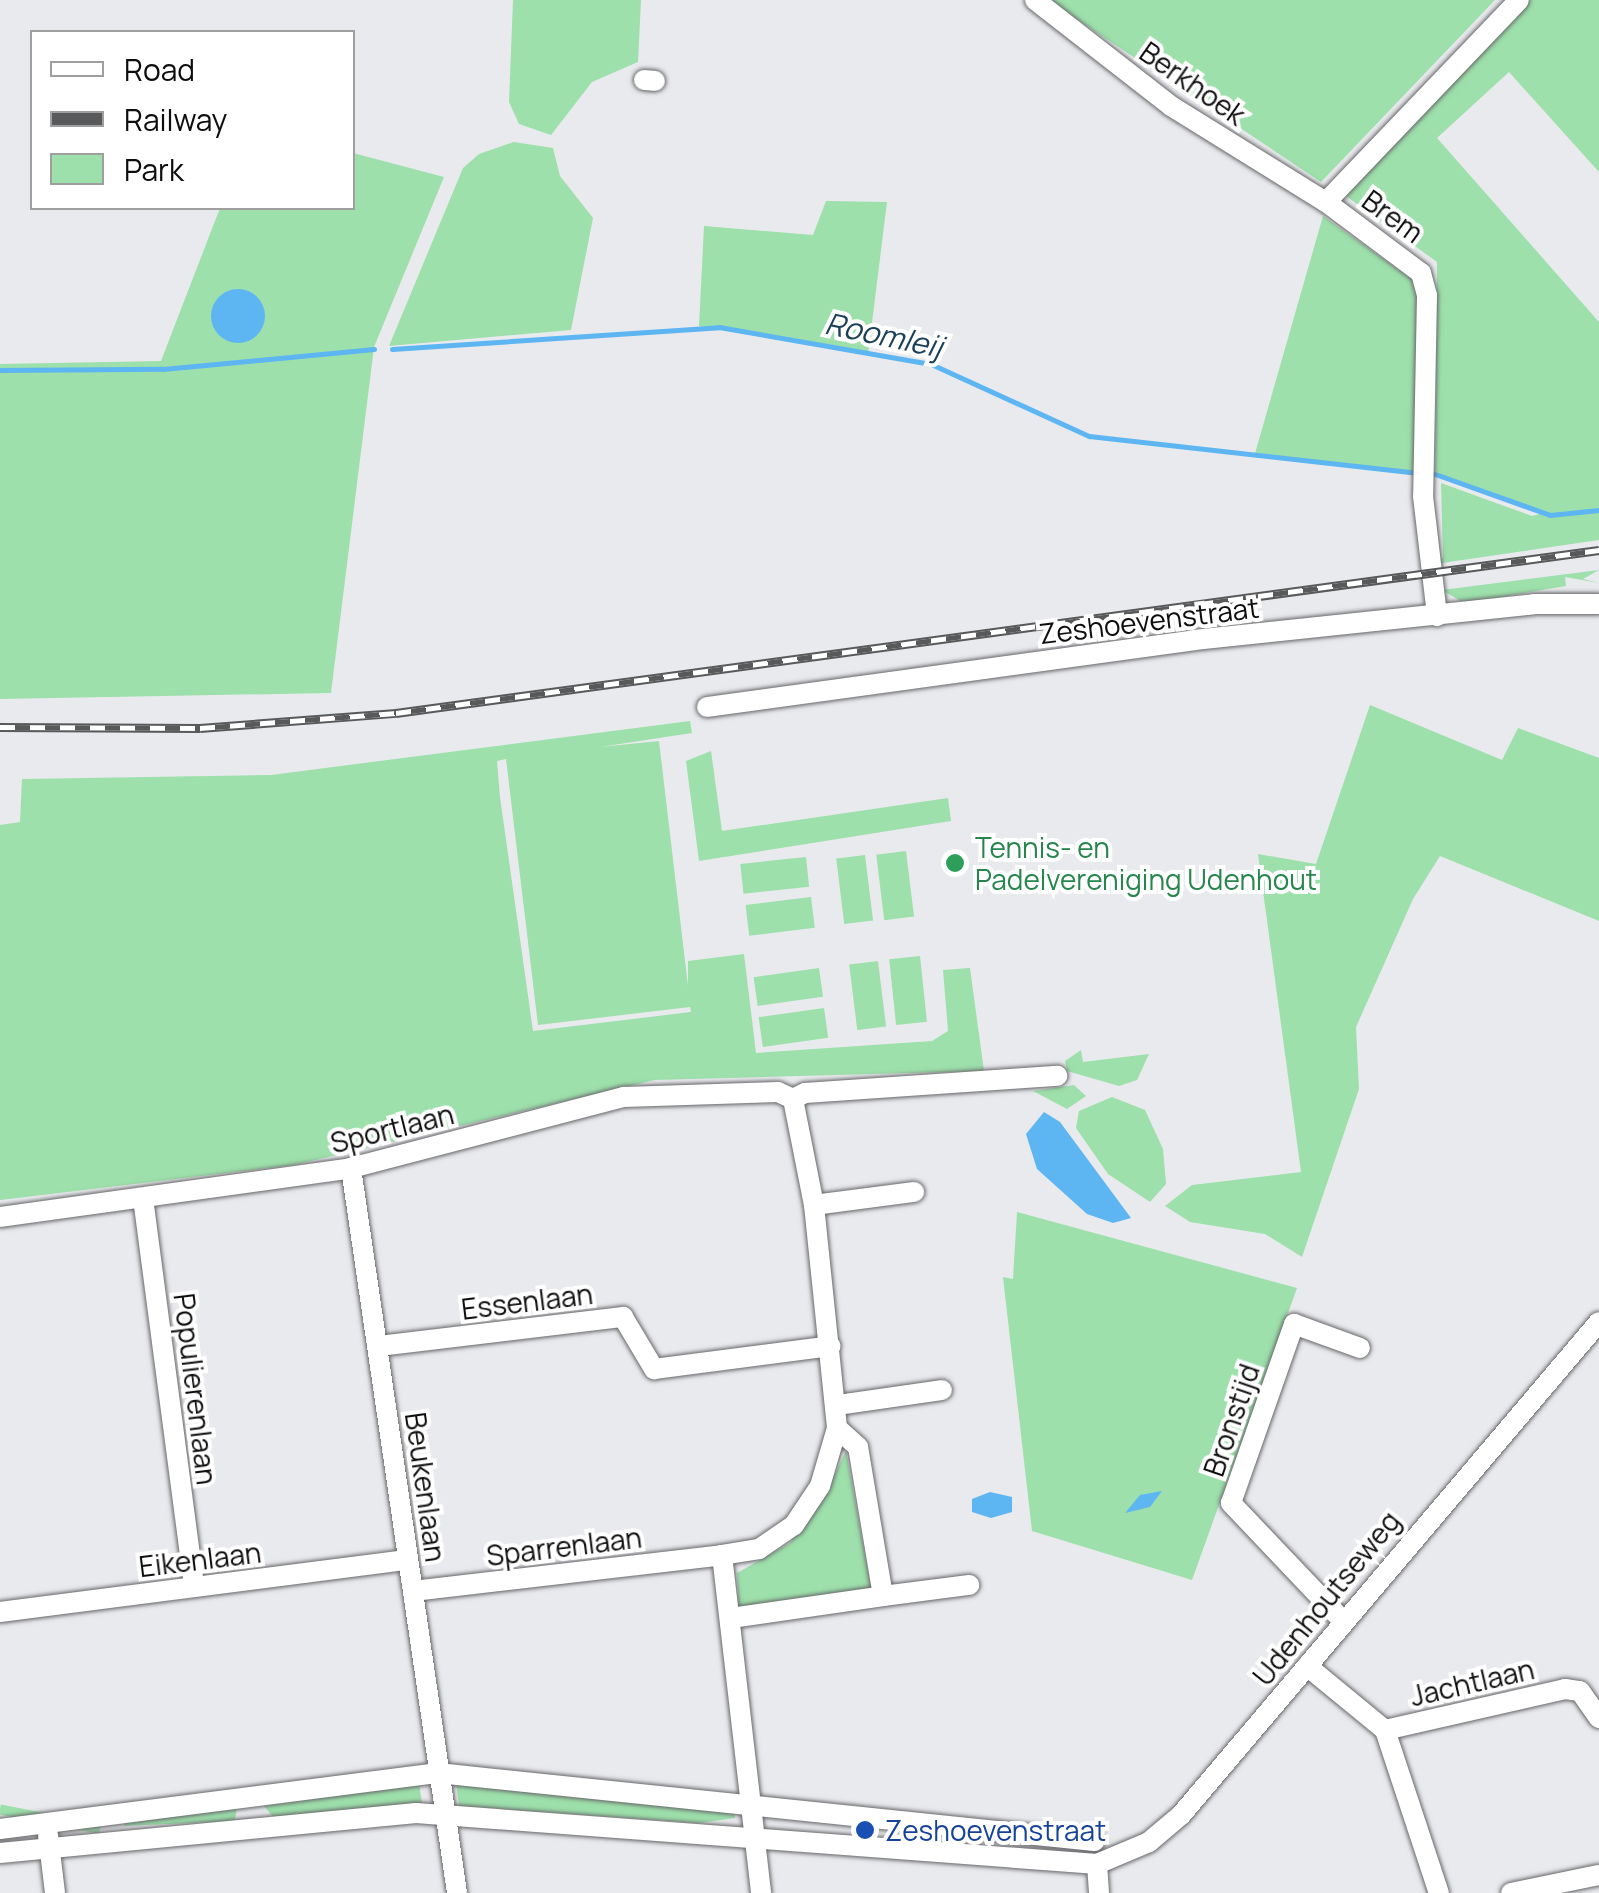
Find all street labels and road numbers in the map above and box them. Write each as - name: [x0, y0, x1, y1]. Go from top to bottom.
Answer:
- street label: Berkhoek: [1134, 35, 1252, 131]
- street label: Brem: [1356, 183, 1430, 249]
- street label: Zeshoevenstraat: [1037, 590, 1261, 650]
- street label: Sportlaan: [327, 1096, 457, 1160]
- street label: Essenlaan: [459, 1276, 595, 1326]
- street label: Populierenlaan: [168, 1291, 224, 1487]
- street label: Bronstijd: [1196, 1360, 1266, 1480]
- street label: Beukenlaan: [399, 1410, 453, 1564]
- street label: Udenhoutseweg: [1246, 1504, 1406, 1692]
- street label: Sparrenlaan: [484, 1520, 644, 1572]
- street label: Eikenlaan: [137, 1535, 263, 1583]
- street label: Jachtlaan: [1407, 1651, 1537, 1713]

